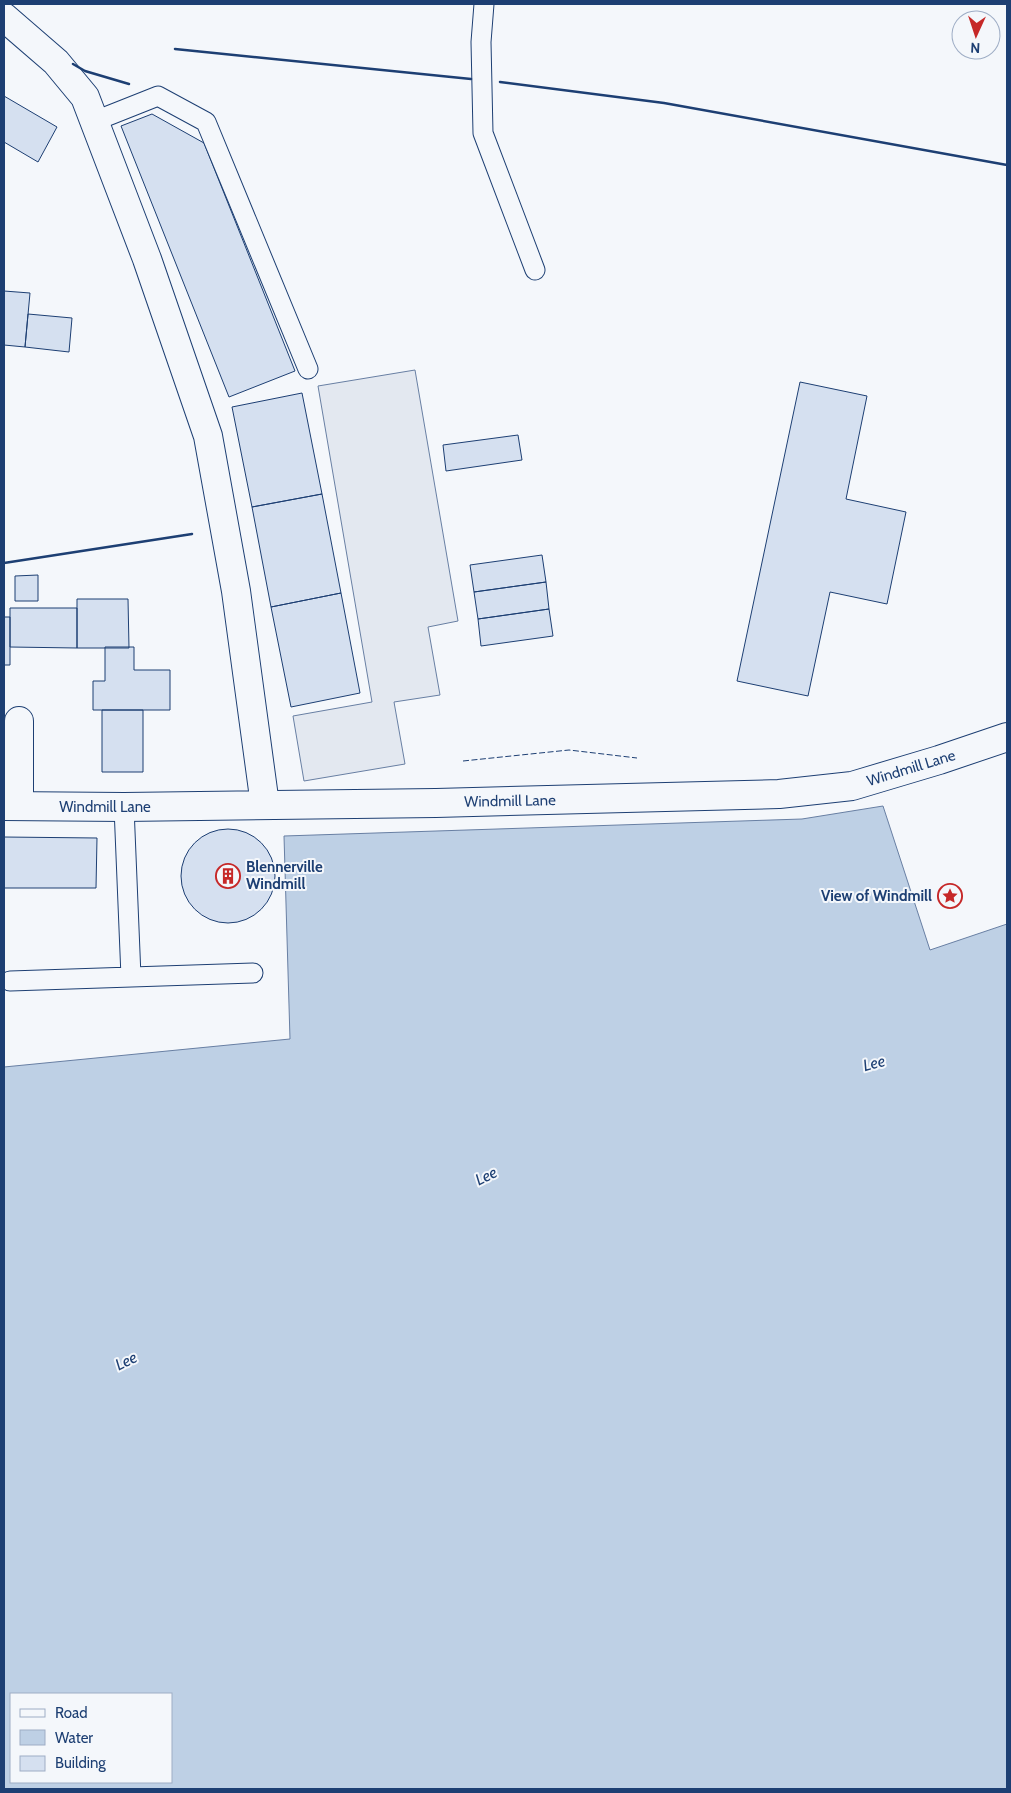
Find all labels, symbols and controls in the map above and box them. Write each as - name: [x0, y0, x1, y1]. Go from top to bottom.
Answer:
- north arrow: [951, 10, 1001, 60]
- text: N: [970, 39, 981, 57]
- street label: Windmill Lane: [865, 746, 958, 790]
- street label: Windmill Lane: [464, 791, 556, 811]
- street label: Windmill Lane: [59, 798, 151, 816]
- place label: Blennerville Windmill: [246, 858, 323, 893]
- building icon: Blennerville Windmill: [215, 863, 241, 889]
- place icon: View of Windmill: [937, 883, 963, 909]
- place label: View of Windmill: [821, 887, 932, 905]
- water label: Lee: [861, 1051, 887, 1075]
- water label: Lee: [472, 1163, 500, 1189]
- water label: Lee: [112, 1348, 140, 1374]
- legend: [10, 1693, 172, 1783]
- text: Road: [55, 1704, 88, 1722]
- text: Water: [55, 1729, 93, 1747]
- text: Building: [55, 1754, 106, 1772]

